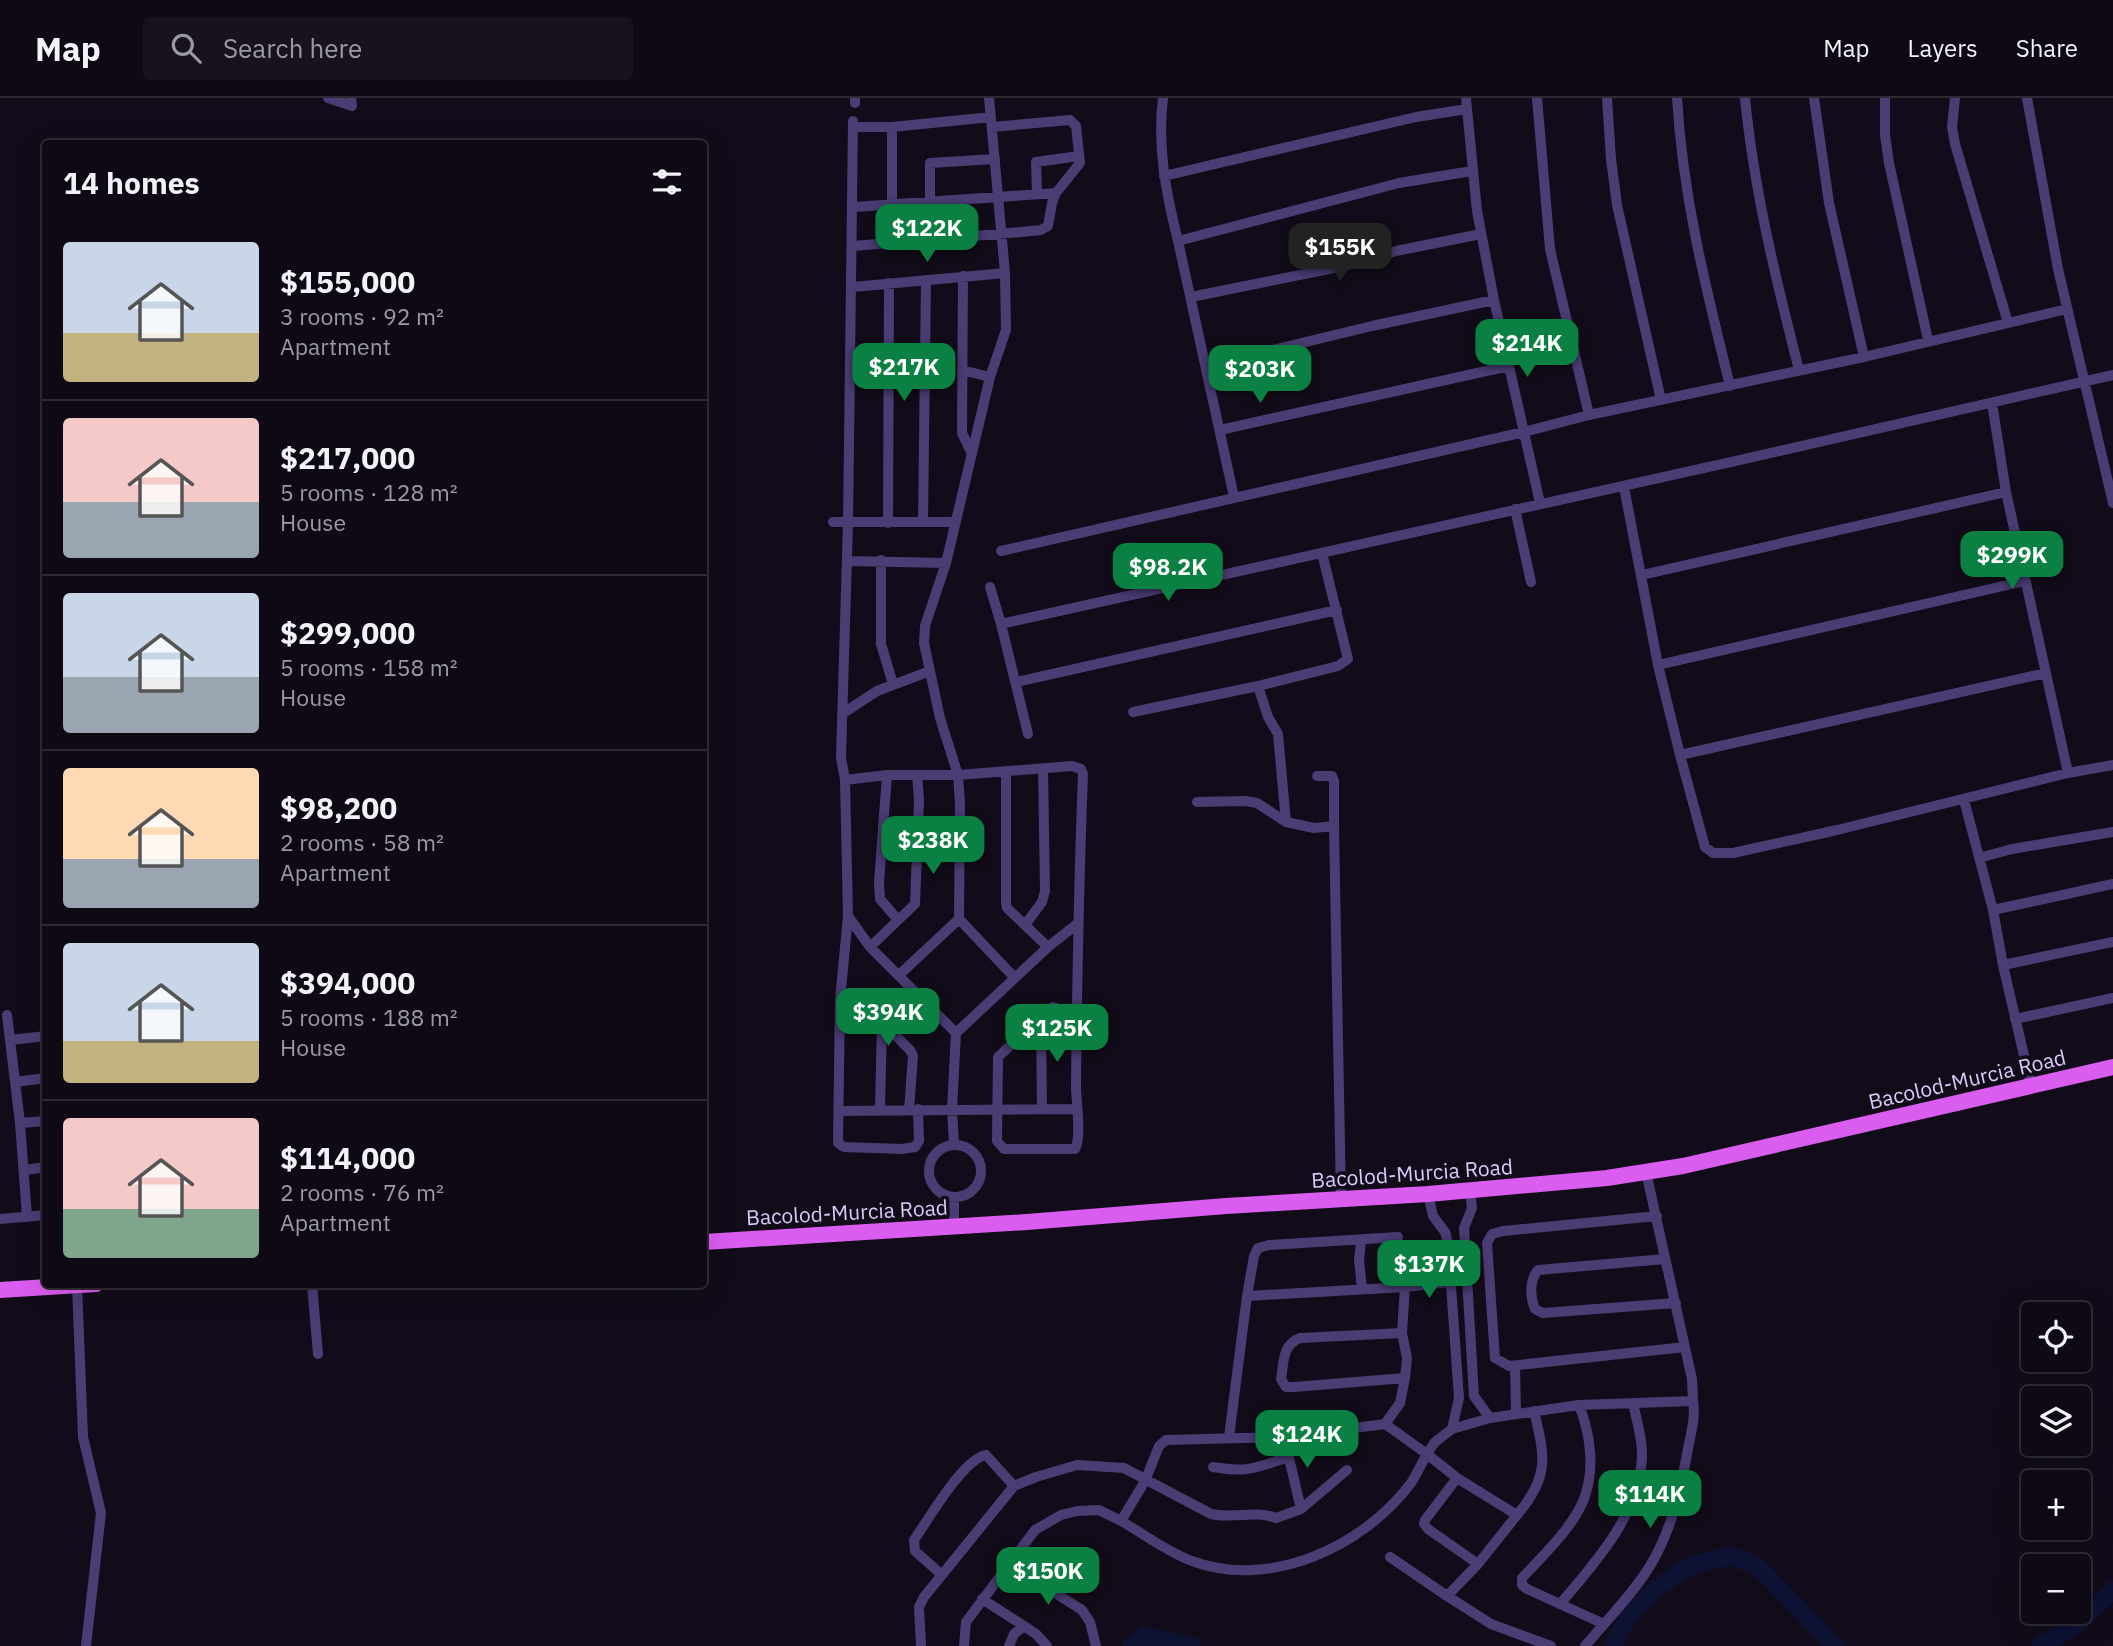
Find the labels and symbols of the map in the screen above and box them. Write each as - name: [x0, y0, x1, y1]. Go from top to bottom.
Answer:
- pin: $122K: [878, 204, 976, 264]
- pin: $155K: [1291, 223, 1389, 283]
- pin: $214K: [1478, 320, 1576, 379]
- pin: $217K: [855, 344, 953, 403]
- pin: $203K: [1211, 345, 1309, 405]
- pin: $299K: [1963, 532, 2061, 591]
- pin: $98.2K: [1111, 544, 1225, 603]
- pin: $238K: [884, 816, 982, 876]
- pin: $394K: [839, 988, 937, 1048]
- pin: $125K: [1008, 1004, 1106, 1064]
- street label: Bacolod-Murcia Road: [1865, 1043, 2069, 1115]
- street label: Bacolod-Murcia Road: [1310, 1152, 1514, 1194]
- street label: Bacolod-Murcia Road: [745, 1193, 949, 1231]
- pin: $137K: [1380, 1240, 1478, 1300]
- pin: $124K: [1258, 1410, 1356, 1470]
- pin: $114K: [1601, 1470, 1699, 1530]
- pin: $150K: [999, 1548, 1097, 1607]

